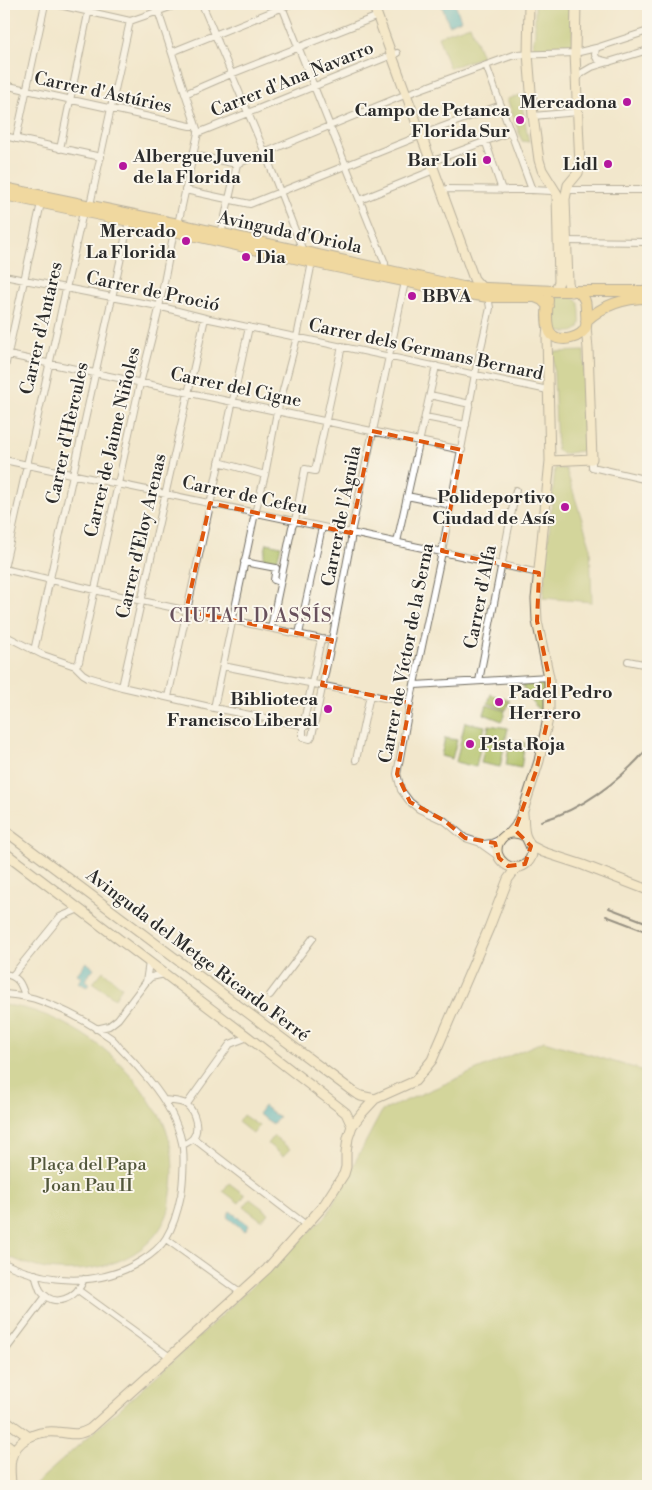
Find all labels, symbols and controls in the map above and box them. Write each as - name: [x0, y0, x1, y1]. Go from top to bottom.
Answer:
- street label: Carrer d'Ana Navarro: [207, 36, 377, 123]
- street label: Carrer d'Astúries: [32, 67, 174, 118]
- place label: Mercadona: [520, 91, 617, 114]
- marker: Mercadona: [621, 96, 633, 108]
- place label: Campo de Petanca Florida Sur: [355, 99, 510, 143]
- marker: Campo de Petanca Florida Sur: [514, 114, 526, 126]
- place label: Albergue Juvenil de la Florida: [132, 145, 275, 189]
- place label: Bar Loli: [407, 149, 477, 172]
- place label: Lidl: [563, 153, 598, 176]
- marker: Bar Loli: [481, 154, 493, 166]
- marker: Lidl: [602, 158, 614, 170]
- marker: Albergue Juvenil de la Florida: [117, 160, 129, 172]
- street label: Avinguda d'Oriola: [215, 206, 365, 259]
- place label: Mercado La Florida: [86, 220, 176, 264]
- marker: Mercado La Florida: [180, 235, 192, 247]
- place label: Dia: [256, 246, 286, 269]
- marker: Dia: [240, 251, 252, 263]
- street label: Carrer d'Antares: [15, 259, 68, 397]
- street label: Carrer de Proció: [84, 266, 222, 317]
- place label: BBVA: [422, 285, 472, 308]
- marker: BBVA: [406, 290, 418, 302]
- street label: Carrer dels Germans Bernard: [306, 313, 546, 386]
- street label: Carrer de Jaime Niñoles: [79, 345, 146, 539]
- street label: Carrer d'Hèrcules: [41, 360, 94, 506]
- street label: Carrer del Cigne: [168, 362, 304, 413]
- street label: Carrer de l'Àguila: [317, 443, 367, 588]
- street label: Carrer d'Eloy Arenas: [111, 451, 172, 621]
- street label: Carrer de Cefeu: [180, 471, 311, 520]
- place label: Polideportivo Ciudad de Asís: [432, 486, 555, 530]
- marker: Polideportivo Ciudad de Asís: [559, 501, 571, 513]
- street label: Carrer de Víctor de la Serna: [374, 540, 439, 765]
- street label: Carrer d'Alfa: [459, 542, 502, 651]
- district label: CIUTAT D'ASSÍS: [169, 603, 333, 628]
- place label: Padel Pedro Herrero: [509, 681, 612, 725]
- place label: Biblioteca Francisco Liberal: [167, 688, 318, 732]
- marker: Padel Pedro Herrero: [493, 696, 505, 708]
- marker: Biblioteca Francisco Liberal: [322, 703, 334, 715]
- place label: Pista Roja: [480, 733, 565, 756]
- marker: Pista Roja: [464, 738, 476, 750]
- street label: Avinguda del Metge Ricardo Ferré: [80, 863, 314, 1047]
- park label: Plaça del Papa Joan Pau II: [30, 1153, 147, 1197]

